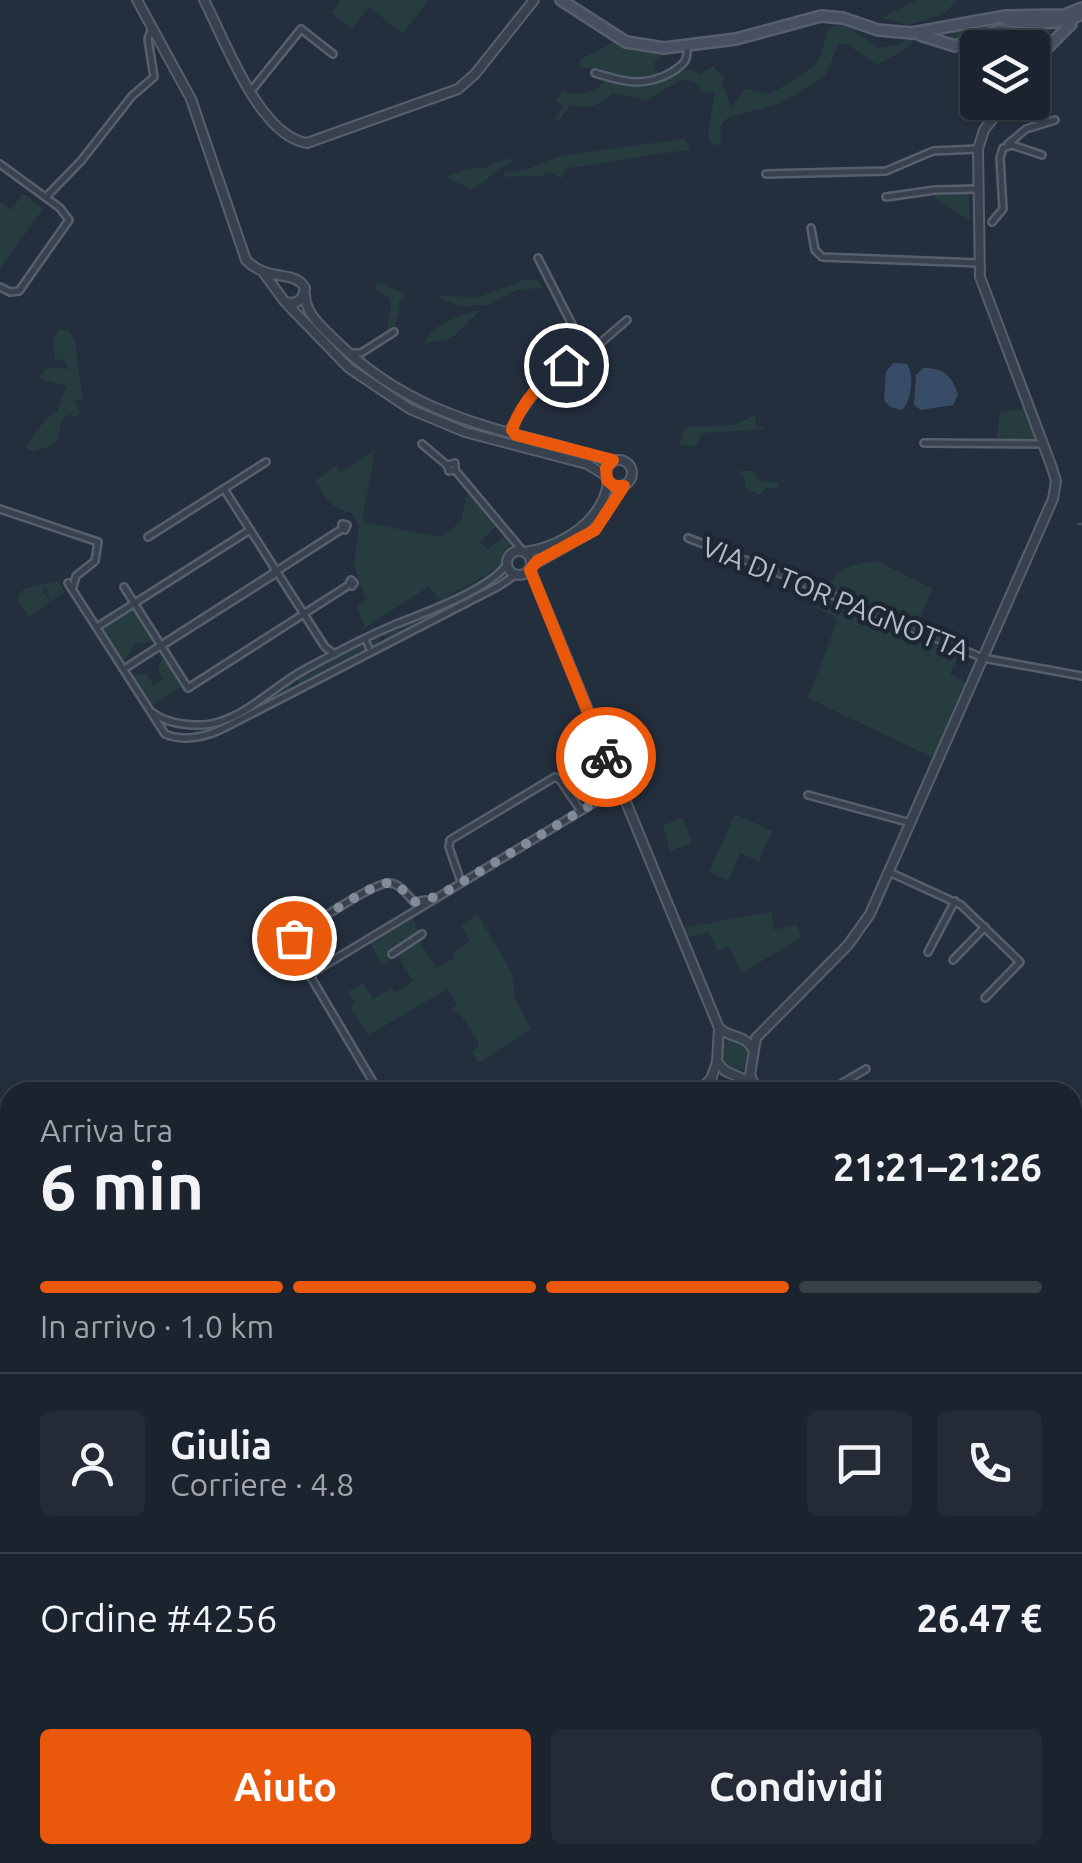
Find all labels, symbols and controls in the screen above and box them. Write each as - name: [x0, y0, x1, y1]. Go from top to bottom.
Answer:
- map controls: [960, 30, 1050, 120]
- button: layers: [960, 30, 1050, 120]
- pin: [524, 323, 609, 408]
- icon: home: [539, 338, 594, 393]
- street label: VIA DI TOR PAGNOTTA: [698, 530, 974, 666]
- courier: [556, 707, 656, 807]
- icon: bike: [579, 730, 634, 785]
- pin: [252, 896, 337, 981]
- icon: bag: [267, 911, 322, 966]
- text: Arriva tra: [40, 1112, 173, 1148]
- text: 21:21–21:26: [833, 1146, 1042, 1188]
- text: 6 min: [40, 1149, 204, 1222]
- text: In arrivo · 1.0 km: [40, 1308, 274, 1344]
- button: person: [40, 1411, 145, 1516]
- button: chat: [807, 1411, 912, 1516]
- button: phone: [937, 1411, 1042, 1516]
- text: Giulia: [170, 1424, 272, 1466]
- text: Corriere · 4.8: [170, 1466, 354, 1502]
- text: Ordine #4256: [40, 1597, 277, 1639]
- text: 26.47 €: [916, 1597, 1042, 1639]
- button: Aiuto: [40, 1729, 531, 1844]
- button: Condividi: [551, 1729, 1042, 1844]

